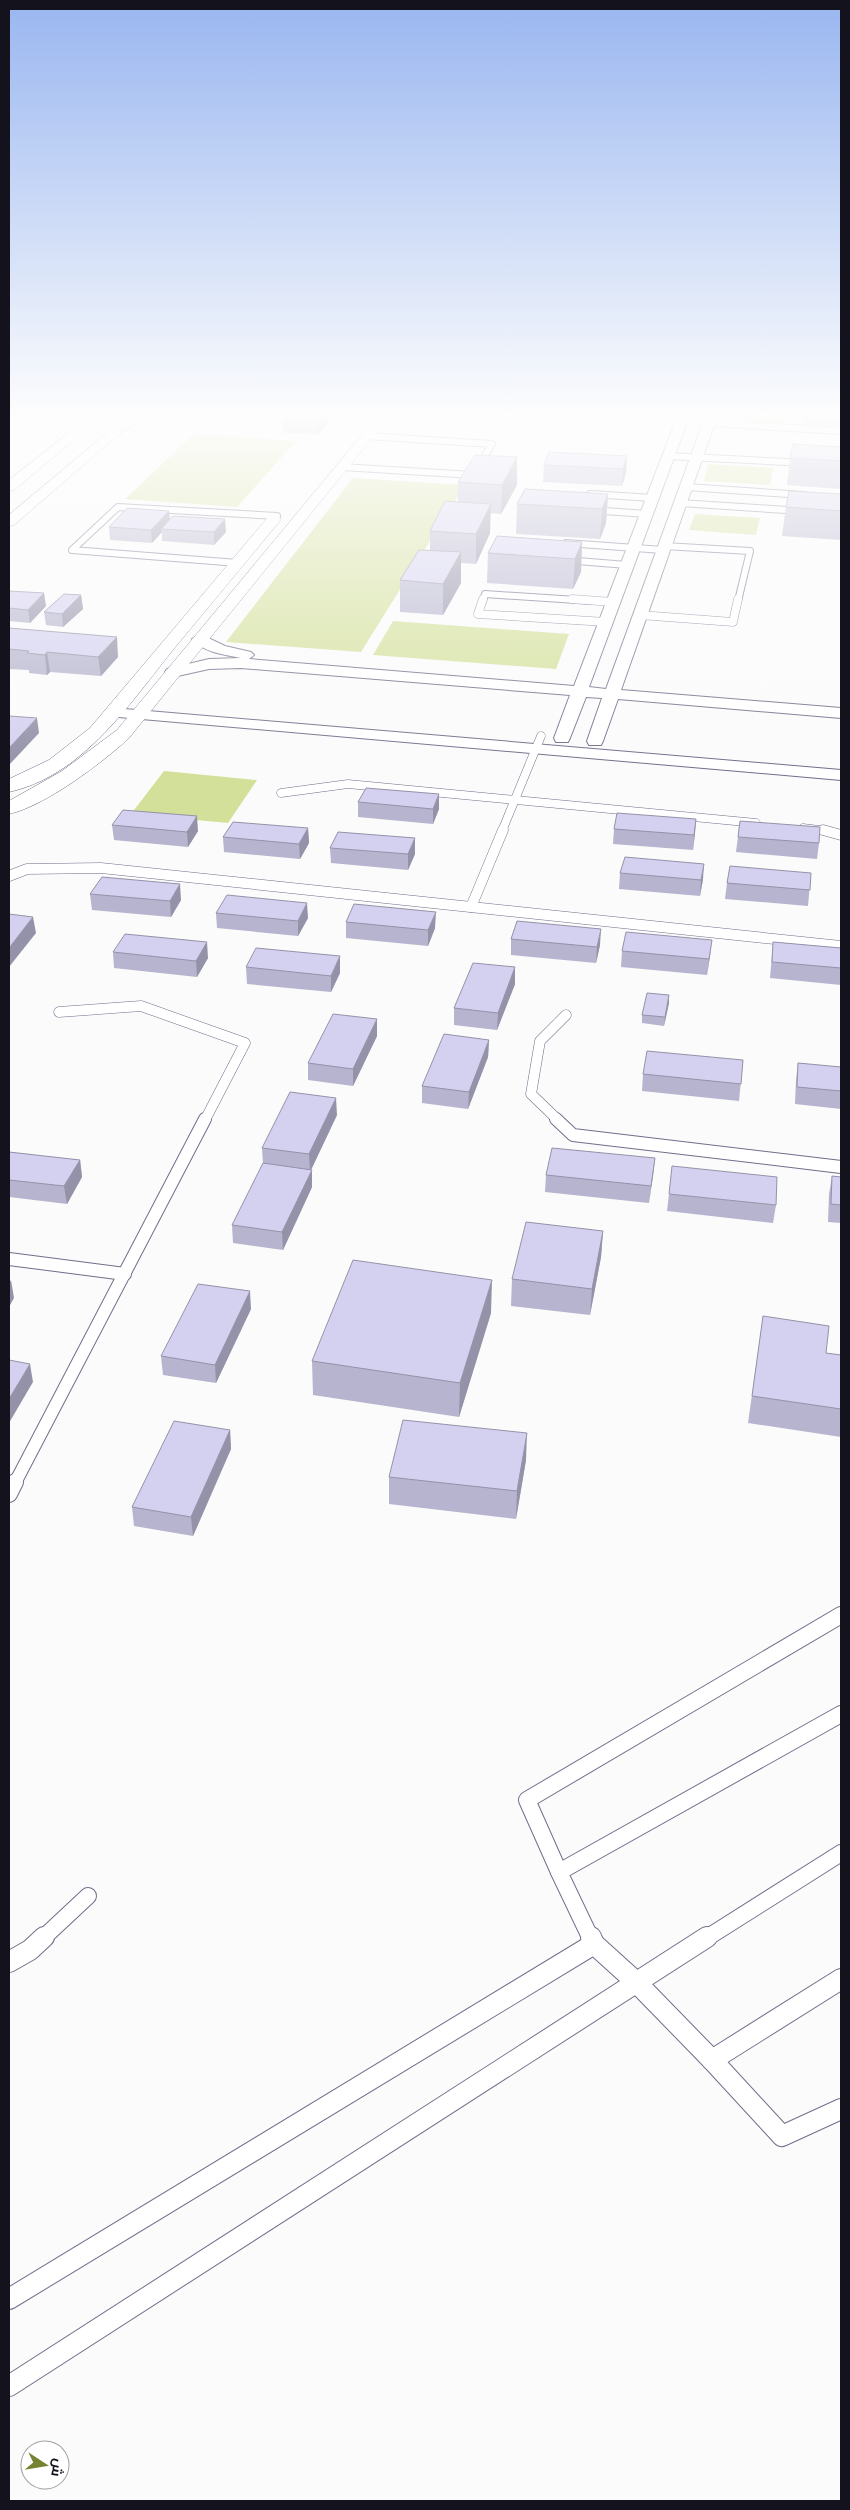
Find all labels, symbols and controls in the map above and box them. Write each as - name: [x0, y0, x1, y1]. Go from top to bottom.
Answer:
- north arrow: [20, 2440, 70, 2490]
- text: ش: [47, 2457, 68, 2478]

